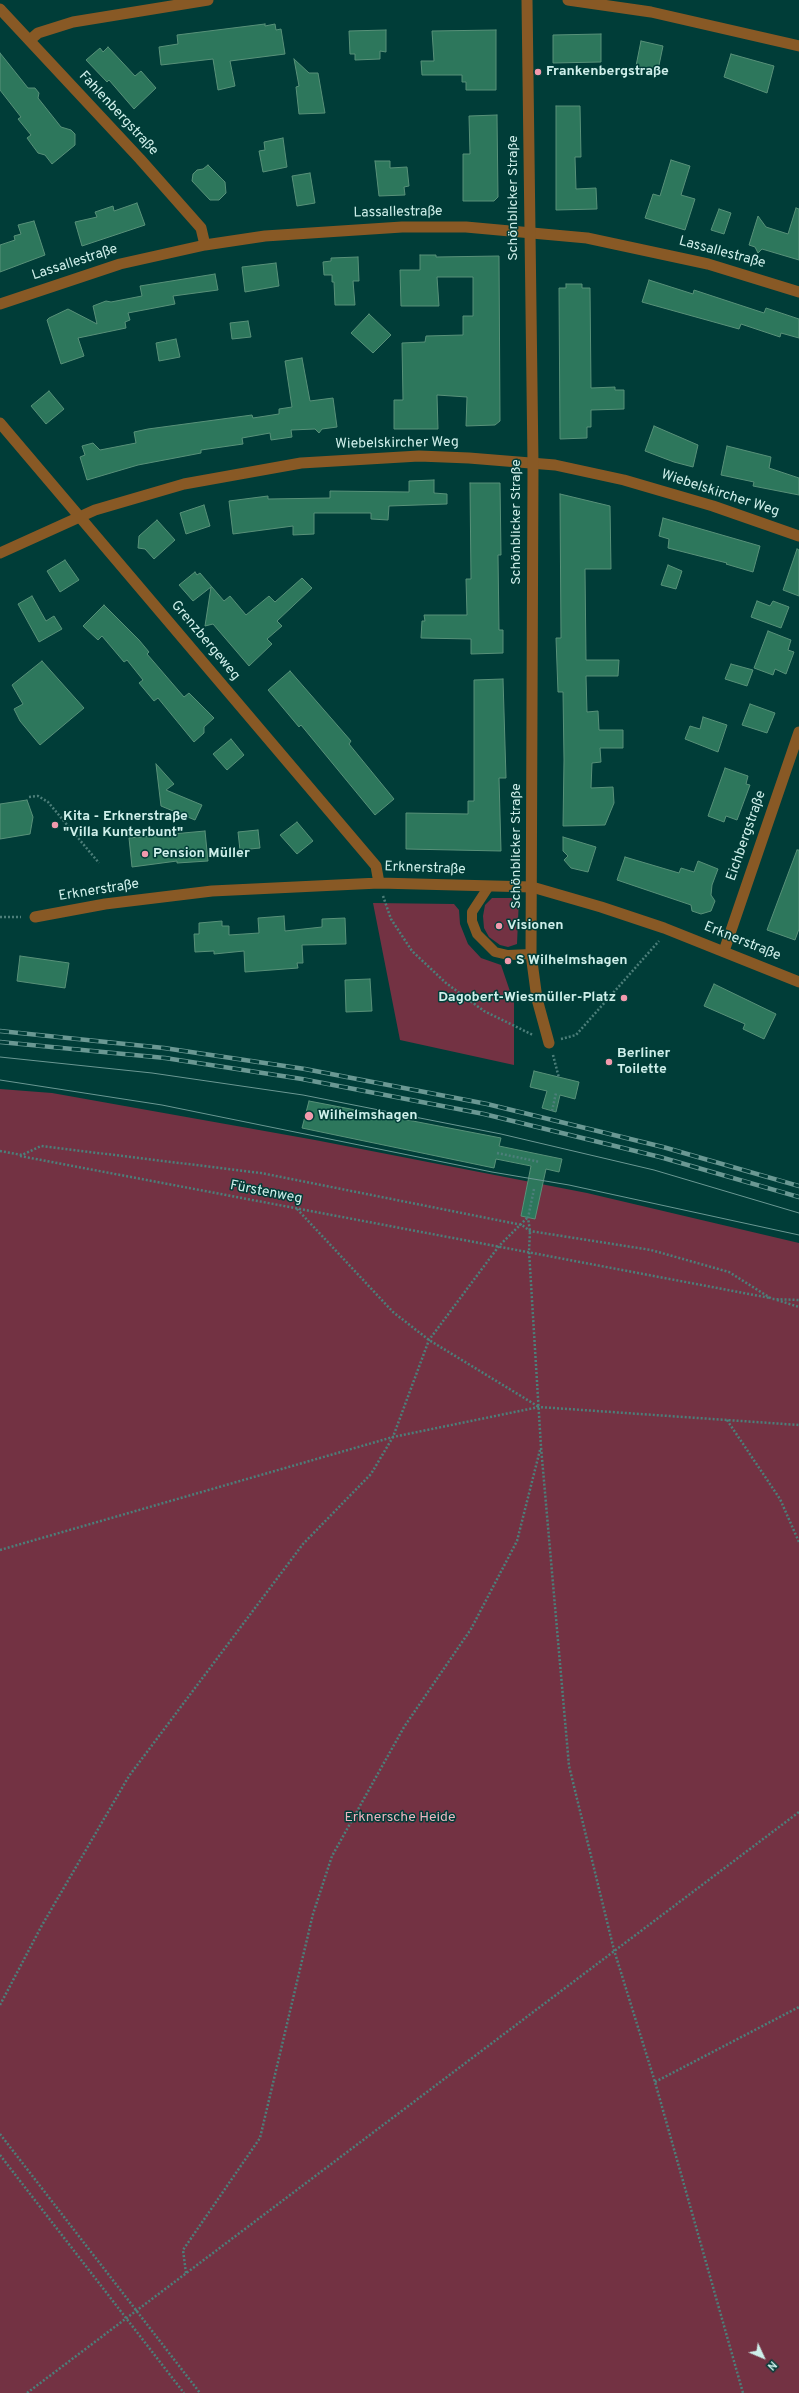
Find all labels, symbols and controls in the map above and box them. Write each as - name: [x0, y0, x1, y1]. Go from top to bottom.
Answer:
- place label: Frankenbergstraße: [546, 64, 669, 80]
- marker: Frankenbergstraße: [533, 67, 543, 77]
- street label: Fahlenbergstraße: [75, 68, 161, 160]
- street label: Schönblicker Straße: [506, 135, 522, 261]
- street label: Lassallestraße: [353, 204, 443, 222]
- street label: Lassallestraße: [677, 233, 767, 273]
- street label: Lassallestraße: [30, 241, 120, 285]
- street label: Wiebelskircher Weg: [335, 435, 459, 453]
- street label: Schönblicker Straße: [509, 459, 525, 585]
- street label: Wiebelskircher Weg: [659, 467, 781, 521]
- street label: Grenzbergeweg: [167, 598, 243, 684]
- street label: Schönblicker Straße: [509, 783, 525, 909]
- street label: Eichbergstraße: [724, 789, 770, 883]
- place label: Kita - Erknerstraße "Villa Kunterbunt": [63, 809, 188, 842]
- marker: Kita - Erknerstraße "Villa Kunterbunt": [50, 820, 60, 830]
- place label: Pension Müller: [153, 846, 250, 862]
- marker: Pension Müller: [140, 849, 150, 859]
- street label: Erknerstraße: [384, 859, 466, 879]
- street label: Erknerstraße: [58, 876, 140, 906]
- place label: Visionen: [507, 918, 564, 934]
- street label: Erknerstraße: [701, 919, 783, 965]
- marker: Visionen: [494, 921, 504, 931]
- place label: S Wilhelmshagen: [516, 953, 628, 969]
- marker: S Wilhelmshagen: [503, 956, 513, 966]
- place label: Dagobert-Wiesmüller-Platz: [438, 990, 616, 1006]
- marker: Dagobert-Wiesmüller-Platz: [619, 993, 629, 1003]
- place label: Berliner Toilette: [617, 1046, 670, 1078]
- marker: Berliner Toilette: [604, 1057, 614, 1067]
- place label: Wilhelmshagen: [318, 1108, 418, 1124]
- marker: Wilhelmshagen: [303, 1110, 315, 1122]
- street label: Fürstenweg: [228, 1178, 304, 1208]
- park label: Erknersche Heide: [345, 1810, 455, 1826]
- north arrow: [743, 2337, 783, 2377]
- text: N: [764, 2358, 779, 2373]

